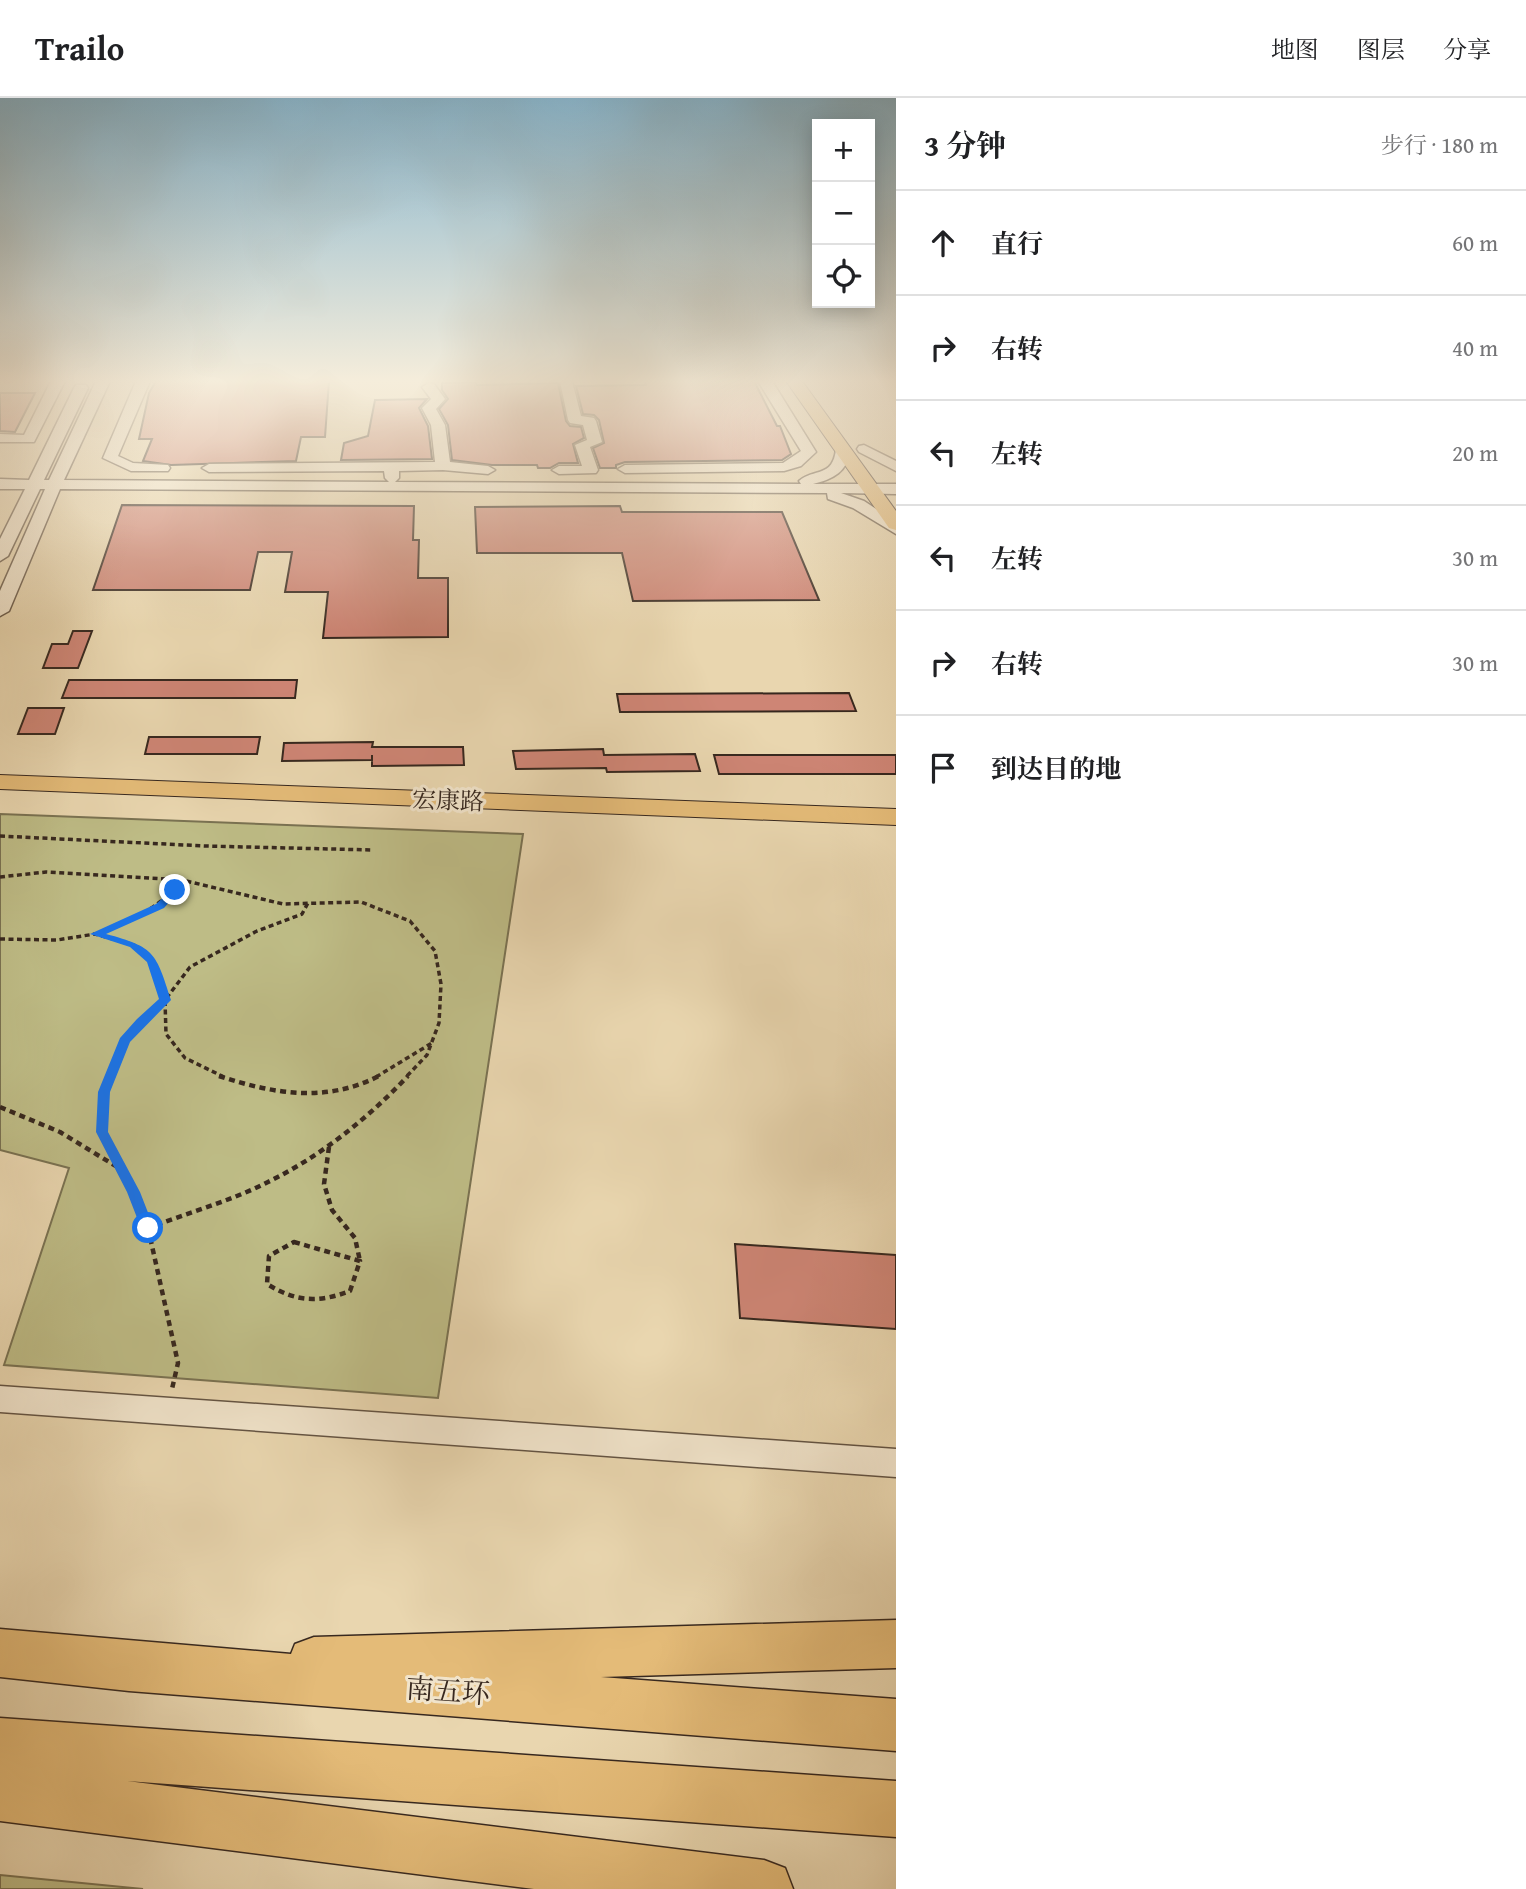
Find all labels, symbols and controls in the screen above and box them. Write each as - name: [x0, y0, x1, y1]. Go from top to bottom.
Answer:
- text: Trailo: [35, 24, 124, 72]
- text: 地图: [1271, 32, 1319, 67]
- text: 图层: [1357, 32, 1405, 67]
- text: 分享: [1443, 32, 1491, 67]
- map controls: [812, 119, 875, 308]
- button: +: [812, 119, 875, 182]
- text: 3 分钟: [924, 123, 1006, 167]
- text: 步行 · 180 m: [1381, 128, 1498, 161]
- button: −: [812, 182, 875, 245]
- icon: ahead: [924, 224, 962, 262]
- text: 直行: [991, 224, 1043, 263]
- text: 60 m: [1452, 226, 1498, 259]
- button: locate: [812, 245, 875, 308]
- icon: right: [924, 329, 962, 367]
- text: 右转: [991, 329, 1043, 368]
- text: 40 m: [1452, 331, 1498, 364]
- icon: left: [924, 434, 962, 472]
- text: 左转: [991, 434, 1043, 473]
- text: 20 m: [1452, 436, 1498, 469]
- icon: left: [924, 539, 962, 577]
- text: 左转: [991, 539, 1043, 578]
- text: 30 m: [1452, 541, 1498, 574]
- icon: right: [924, 644, 962, 682]
- text: 右转: [991, 644, 1043, 683]
- text: 30 m: [1452, 646, 1498, 679]
- icon: arrive: [924, 749, 962, 787]
- text: 到达目的地: [991, 749, 1121, 788]
- street label: 宏康路: [411, 781, 485, 819]
- route end: [159, 874, 190, 905]
- route start: [132, 1212, 163, 1243]
- street label: 南五环: [405, 1667, 491, 1713]

